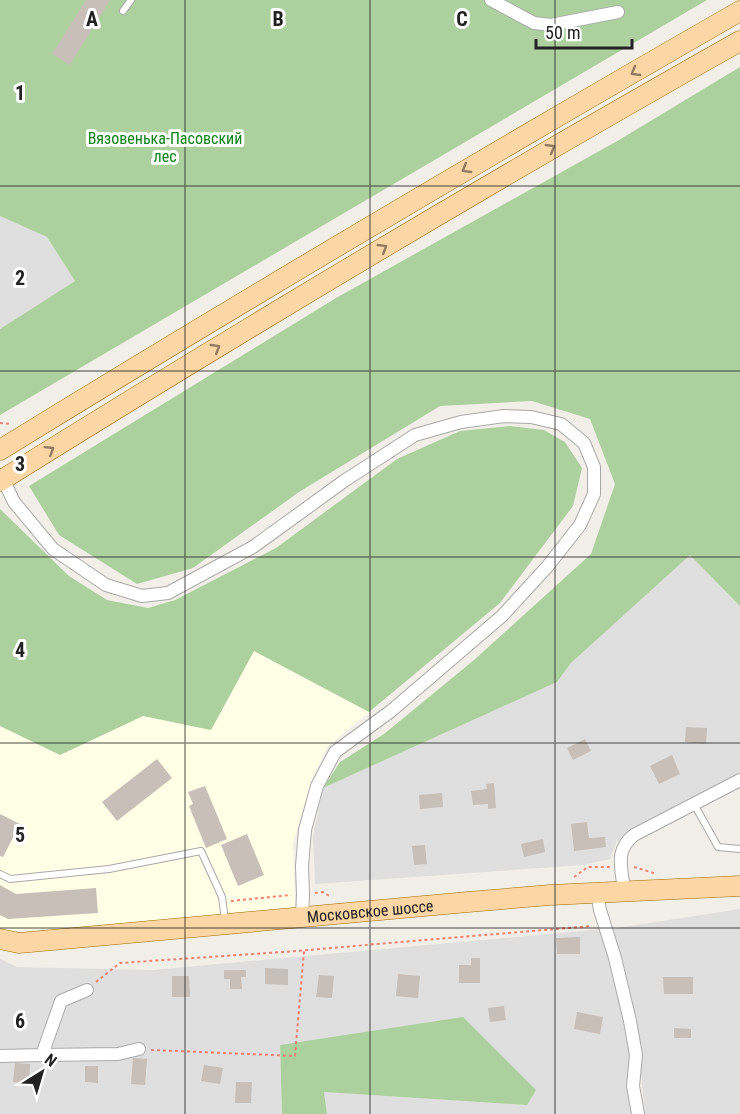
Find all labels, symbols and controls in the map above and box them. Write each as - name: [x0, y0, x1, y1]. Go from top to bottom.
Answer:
- text: A: [86, 7, 98, 31]
- text: B: [272, 7, 284, 31]
- text: C: [456, 7, 468, 31]
- scale bar: [536, 12, 632, 50]
- text: 50 m: [545, 22, 580, 43]
- one-way arrow: [630, 64, 641, 76]
- text: 1: [15, 81, 25, 105]
- park label: Вязовенька-Пасовский лес: [88, 129, 242, 166]
- one-way arrow: [545, 144, 555, 155]
- one-way arrow: [462, 162, 472, 174]
- one-way arrow: [377, 243, 387, 255]
- text: 2: [15, 266, 25, 290]
- one-way arrow: [210, 343, 220, 355]
- one-way arrow: [44, 445, 54, 457]
- text: 3: [15, 452, 25, 476]
- text: 4: [15, 638, 25, 662]
- text: 5: [15, 823, 25, 847]
- street label: Московское шоссе: [306, 896, 434, 927]
- text: 6: [15, 1009, 25, 1033]
- north arrow: [12, 1042, 72, 1102]
- text: N: [41, 1050, 60, 1071]

